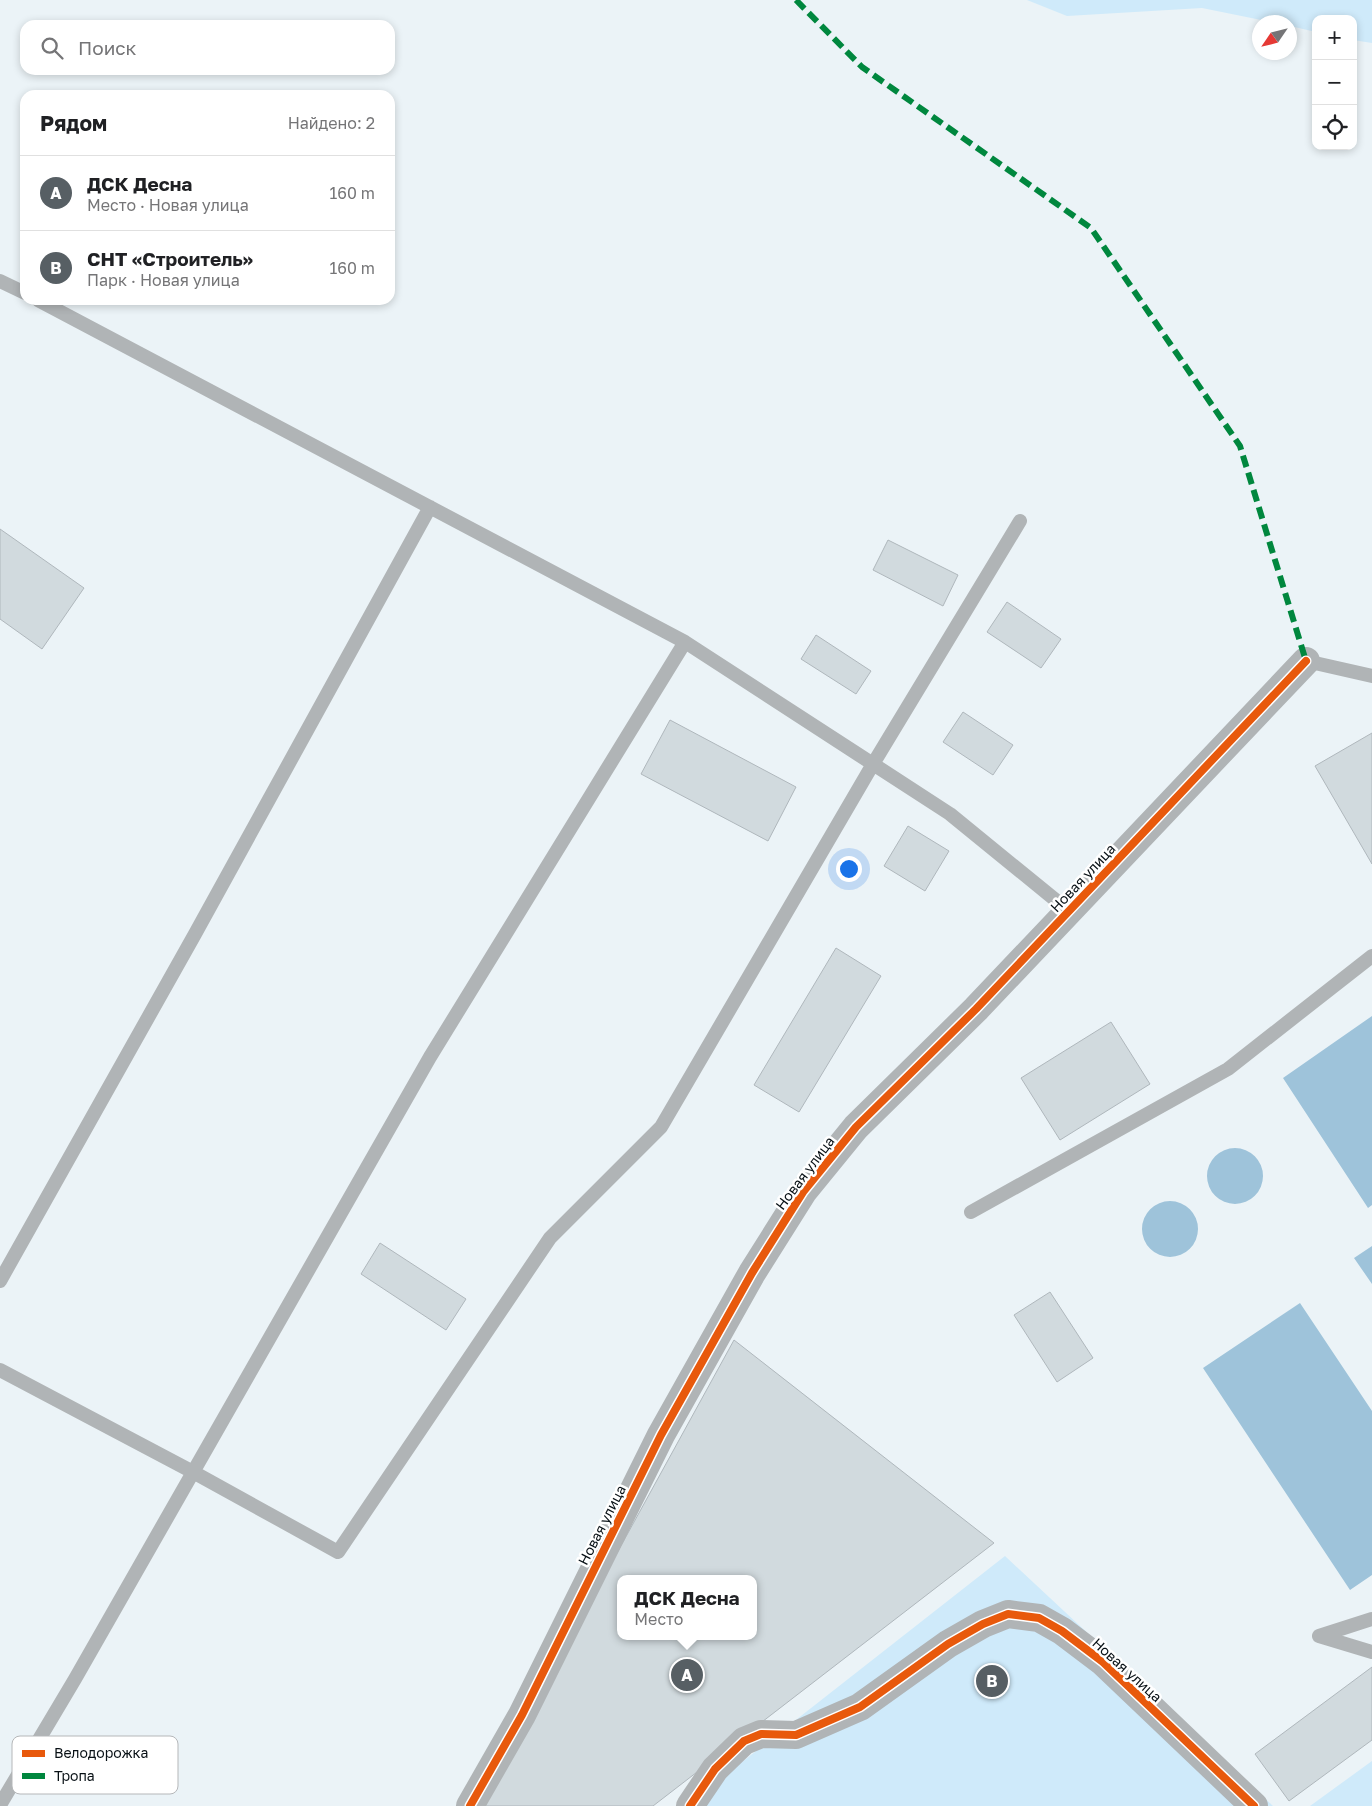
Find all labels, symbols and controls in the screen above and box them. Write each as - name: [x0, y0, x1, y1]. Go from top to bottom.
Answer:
- north arrow: [1252, 15, 1297, 60]
- map controls: [1312, 15, 1357, 150]
- button: +: [1312, 15, 1357, 60]
- search box: [20, 20, 395, 75]
- icon: search: [38, 34, 66, 62]
- text: Поиск: [78, 36, 137, 59]
- button: −: [1312, 60, 1357, 105]
- button: locate: [1312, 105, 1357, 150]
- text: Рядом: [40, 110, 107, 136]
- text: Найдено: 2: [288, 113, 375, 133]
- text: ДСК Десна: [87, 172, 192, 195]
- text: A: [50, 183, 62, 203]
- text: 160 m: [329, 183, 375, 203]
- text: Место · Новая улица: [87, 195, 249, 215]
- text: СНТ «Строитель»: [87, 247, 253, 270]
- text: B: [50, 258, 62, 278]
- text: 160 m: [329, 258, 375, 278]
- text: Парк · Новая улица: [87, 270, 240, 290]
- street label: Новая улица: [1047, 840, 1119, 915]
- your location: [836, 856, 862, 882]
- street label: Новая улица: [772, 1133, 838, 1213]
- street label: Новая улица: [574, 1482, 629, 1568]
- popup: [617, 1575, 757, 1640]
- text: ДСК Десна: [634, 1586, 740, 1609]
- text: Место: [634, 1609, 683, 1629]
- street label: Новая улица: [1089, 1634, 1165, 1705]
- pin: A: [671, 1656, 703, 1694]
- pin: B: [976, 1662, 1008, 1700]
- legend: [12, 1736, 178, 1794]
- text: Велодорожка: [54, 1744, 148, 1761]
- text: Тропа: [54, 1767, 95, 1784]

